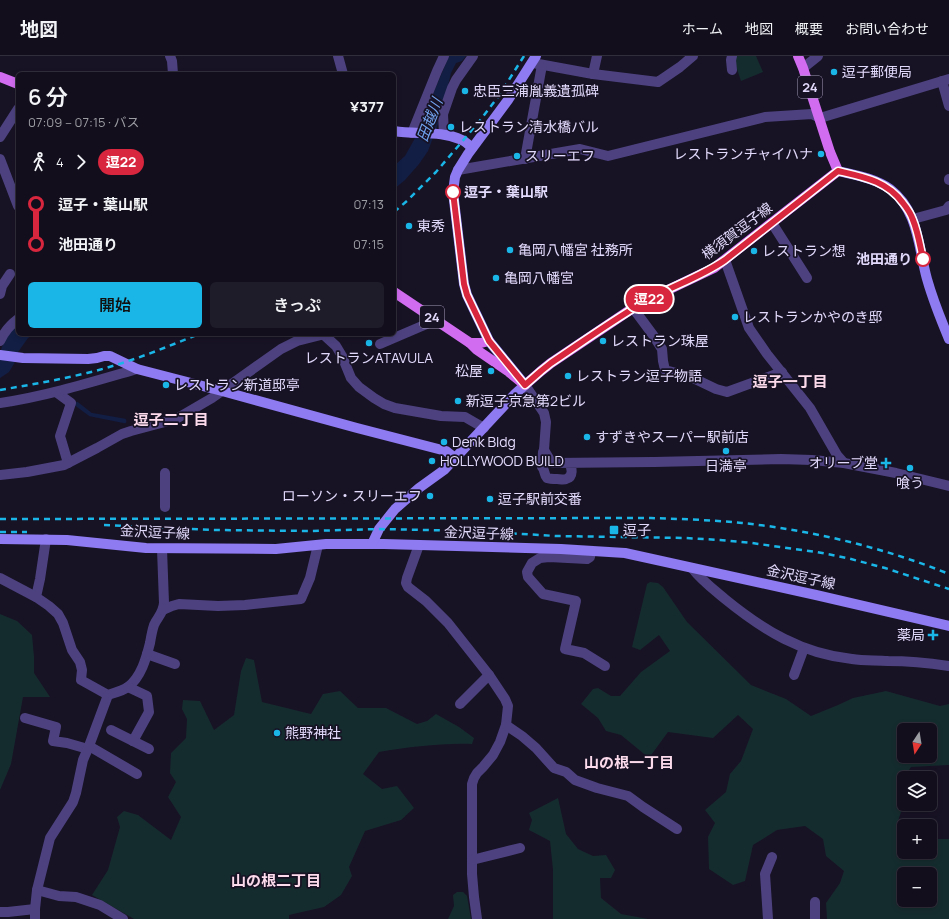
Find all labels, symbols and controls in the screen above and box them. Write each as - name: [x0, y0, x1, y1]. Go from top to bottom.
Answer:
- text: 地図: [20, 16, 58, 42]
- text: ホーム: [681, 19, 723, 38]
- text: 地図: [745, 19, 773, 38]
- text: 概要: [795, 19, 823, 38]
- text: お問い合わせ: [845, 19, 929, 38]
- place label: 逗子郵便局: [842, 62, 912, 81]
- marker: 逗子郵便局: [829, 67, 839, 77]
- road number: 24: [798, 76, 822, 98]
- place label: 忠臣三浦胤義遺孤碑: [473, 81, 599, 100]
- text: 6 分: [28, 82, 68, 112]
- marker: 忠臣三浦胤義遺孤碑: [460, 86, 470, 96]
- water label: 田越川: [412, 93, 448, 145]
- text: ¥377: [350, 96, 384, 117]
- text: 07:09 – 07:15 · バス: [28, 113, 140, 131]
- place label: レストラン清水橋バル: [459, 117, 599, 136]
- marker: レストラン清水橋バル: [446, 122, 456, 132]
- place label: レストランチャイハナ: [673, 144, 813, 163]
- place label: スリーエフ: [525, 146, 595, 165]
- marker: レストランチャイハナ: [816, 149, 826, 159]
- icon: walk: [28, 151, 50, 173]
- icon: forward: [70, 151, 92, 173]
- marker: スリーエフ: [512, 151, 522, 161]
- text: 逗22: [106, 152, 136, 171]
- text: 4: [56, 153, 64, 171]
- place label: 逗子・葉山駅: [464, 182, 548, 201]
- marker: 逗子・葉山駅: [445, 184, 461, 200]
- text: 逗子・葉山駅: [58, 194, 148, 215]
- text: 07:13: [353, 195, 384, 213]
- street label: 横須賀逗子線: [697, 198, 776, 263]
- place label: 東秀: [417, 216, 445, 235]
- marker: 東秀: [404, 221, 414, 231]
- text: 池田通り: [58, 234, 118, 255]
- text: 07:15: [353, 235, 384, 253]
- place label: 亀岡八幡宮 社務所: [518, 240, 633, 259]
- place label: レストラン想: [762, 241, 846, 260]
- marker: 亀岡八幡宮 社務所: [505, 245, 515, 255]
- marker: レストラン想: [749, 246, 759, 256]
- place label: 池田通り: [856, 249, 912, 268]
- marker: 池田通り: [915, 251, 931, 267]
- place label: 亀岡八幡宮: [504, 268, 574, 287]
- marker: 亀岡八幡宮: [491, 273, 501, 283]
- button: 開始: [28, 282, 202, 328]
- button: きっぷ: [210, 282, 384, 328]
- line badge: 逗22: [626, 286, 672, 312]
- text: 逗22: [634, 289, 664, 308]
- road number: 24: [420, 306, 444, 328]
- place label: レストランかやのき邸: [743, 307, 883, 326]
- marker: レストランかやのき邸: [730, 312, 740, 322]
- place label: レストラン珠屋: [611, 331, 709, 350]
- marker: レストラン珠屋: [598, 336, 608, 346]
- marker: レストランATAVULA: [364, 338, 374, 348]
- place label: レストランATAVULA: [305, 348, 433, 367]
- place label: 松屋: [455, 361, 483, 380]
- marker: 松屋: [486, 366, 496, 376]
- place label: レストラン逗子物語: [576, 366, 702, 385]
- marker: レストラン逗子物語: [563, 371, 573, 381]
- district label: 逗子一丁目: [752, 371, 828, 392]
- place label: レストラン新道邸亭: [174, 375, 300, 394]
- marker: レストラン新道邸亭: [161, 380, 171, 390]
- place label: 新逗子京急第2ビル: [466, 391, 586, 410]
- marker: 新逗子京急第2ビル: [453, 396, 463, 406]
- district label: 逗子二丁目: [133, 409, 209, 430]
- place label: すずきやスーパー駅前店: [595, 427, 749, 446]
- place label: Denk Bldg: [452, 432, 516, 451]
- marker: すずきやスーパー駅前店: [582, 432, 592, 442]
- marker: Denk Bldg: [439, 437, 449, 447]
- marker: 日満亭: [721, 446, 731, 456]
- place label: HOLLYWOOD BUILD: [440, 451, 564, 470]
- place label: オリーブ堂: [809, 453, 878, 472]
- marker: HOLLYWOOD BUILD: [427, 456, 437, 466]
- place label: 日満亭: [705, 456, 747, 475]
- marker: オリーブ堂: [881, 458, 891, 468]
- marker: 喰う: [905, 463, 915, 473]
- place label: 喰う: [896, 473, 924, 492]
- place label: ローソン・スリーエフ: [282, 486, 422, 505]
- place label: 逗子駅前交番: [498, 489, 582, 508]
- marker: ローソン・スリーエフ: [425, 491, 435, 501]
- marker: 逗子駅前交番: [485, 494, 495, 504]
- street label: 金沢逗子線: [120, 520, 190, 543]
- place label: 逗子: [623, 520, 651, 539]
- street label: 金沢逗子線: [444, 522, 514, 543]
- marker: 逗子: [608, 524, 620, 536]
- street label: 金沢逗子線: [765, 560, 837, 593]
- place label: 薬局: [897, 625, 925, 644]
- marker: 薬局: [928, 630, 938, 640]
- place label: 熊野神社: [285, 723, 341, 742]
- north arrow: [897, 723, 937, 763]
- map controls: [897, 723, 937, 907]
- marker: 熊野神社: [272, 728, 282, 738]
- district label: 山の根一丁目: [584, 752, 674, 773]
- button: layers: [897, 771, 937, 811]
- button: +: [897, 819, 937, 859]
- button: −: [897, 867, 937, 907]
- district label: 山の根二丁目: [231, 870, 321, 891]

